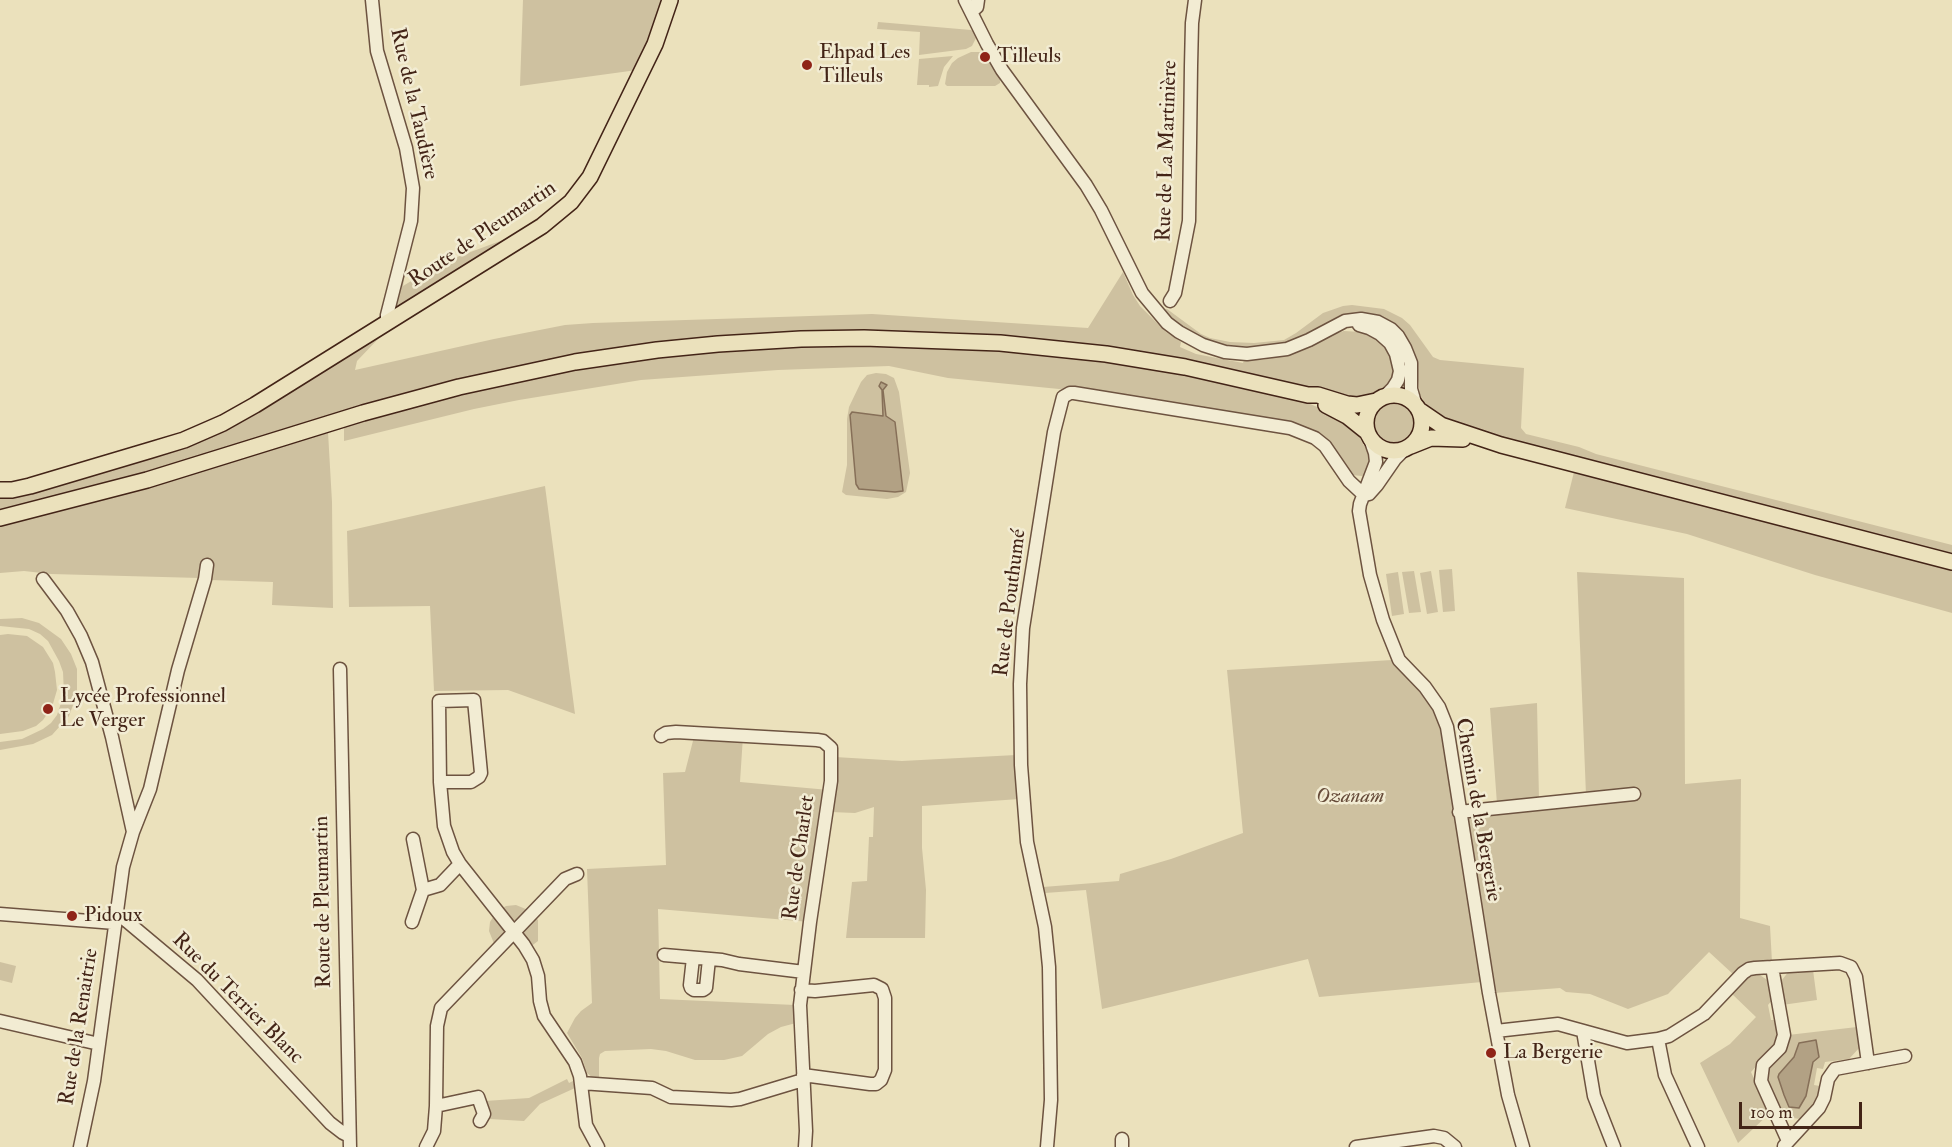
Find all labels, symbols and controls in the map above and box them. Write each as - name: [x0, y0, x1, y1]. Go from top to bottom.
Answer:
- street label: Rue de la Taudière: [383, 26, 443, 182]
- place label: Ehpad Les Tilleuls: [819, 40, 910, 90]
- place label: Tilleuls: [997, 44, 1061, 70]
- marker: Tilleuls: [978, 50, 992, 64]
- marker: Ehpad Les Tilleuls: [800, 58, 814, 72]
- street label: Rue de La Martinière: [1152, 60, 1184, 242]
- street label: Route de Pleumartin: [404, 176, 562, 294]
- street label: Rue de Pouthumé: [989, 528, 1033, 678]
- place label: Lycée Professionnel Le Verger: [60, 684, 226, 734]
- marker: Lycée Professionnel Le Verger: [41, 702, 55, 716]
- street label: Chemin de la Bergerie: [1448, 716, 1506, 904]
- park label: Ozanam: [1316, 784, 1384, 810]
- street label: Rue de Charlet: [779, 794, 821, 922]
- street label: Route de Pleumartin: [310, 816, 338, 988]
- place label: Pidoux: [84, 903, 142, 929]
- marker: Pidoux: [65, 909, 79, 923]
- street label: Rue du Terrier Blanc: [166, 928, 308, 1070]
- street label: Rue de la Renaitrie: [55, 947, 105, 1107]
- place label: La Bergerie: [1503, 1040, 1603, 1066]
- marker: La Bergerie: [1484, 1046, 1498, 1060]
- scale bar: [1742, 1090, 1865, 1128]
- text: 100 m: [1750, 1101, 1793, 1124]

